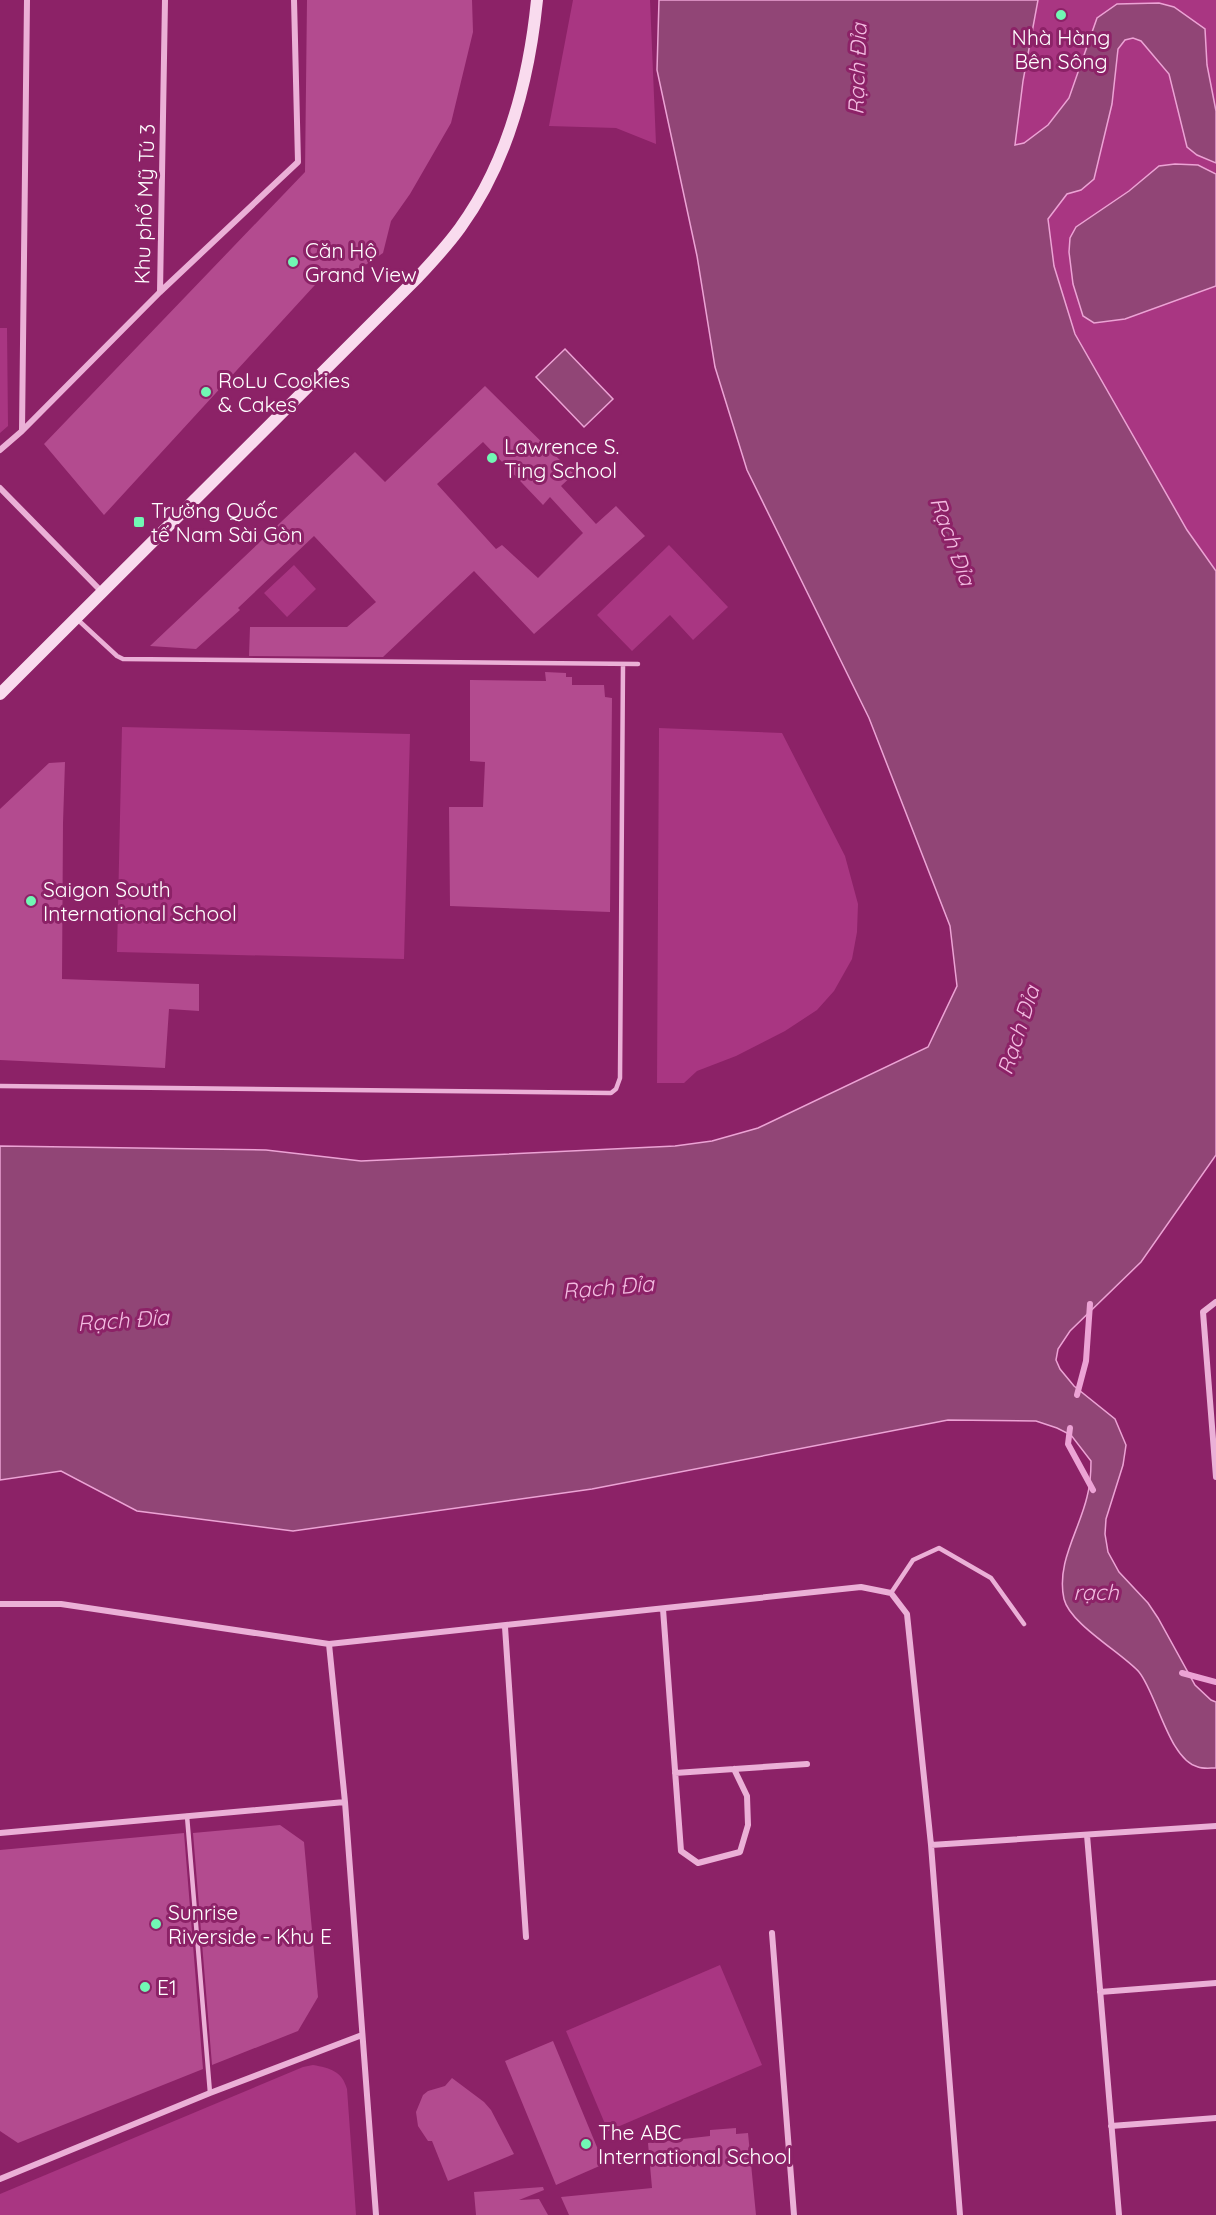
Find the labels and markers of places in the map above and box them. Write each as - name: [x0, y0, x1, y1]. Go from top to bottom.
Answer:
- marker: Nhà Hàng Bên Sông: [1054, 8, 1068, 22]
- place label: Nhà Hàng Bên Sông: [1012, 24, 1110, 74]
- place label: Căn Hộ Grand View: [305, 237, 417, 287]
- marker: Căn Hộ Grand View: [286, 255, 300, 269]
- place label: RoLu Cookies & Cakes: [218, 367, 350, 417]
- marker: RoLu Cookies & Cakes: [199, 385, 213, 399]
- place label: Lawrence S. Ting School: [504, 433, 619, 483]
- marker: Lawrence S. Ting School: [485, 451, 499, 465]
- place label: Trường Quốc tế Nam Sài Gòn: [151, 497, 303, 547]
- marker: Trường Quốc tế Nam Sài Gòn: [132, 515, 146, 529]
- place label: Saigon South International School: [43, 876, 237, 926]
- marker: Saigon South International School: [24, 894, 38, 908]
- place label: Sunrise Riverside - Khu E: [168, 1899, 332, 1949]
- marker: Sunrise Riverside - Khu E: [149, 1917, 163, 1931]
- place label: E1: [157, 1974, 177, 2000]
- marker: E1: [138, 1980, 152, 1994]
- place label: The ABC International School: [598, 2119, 792, 2169]
- marker: The ABC International School: [579, 2137, 593, 2151]

